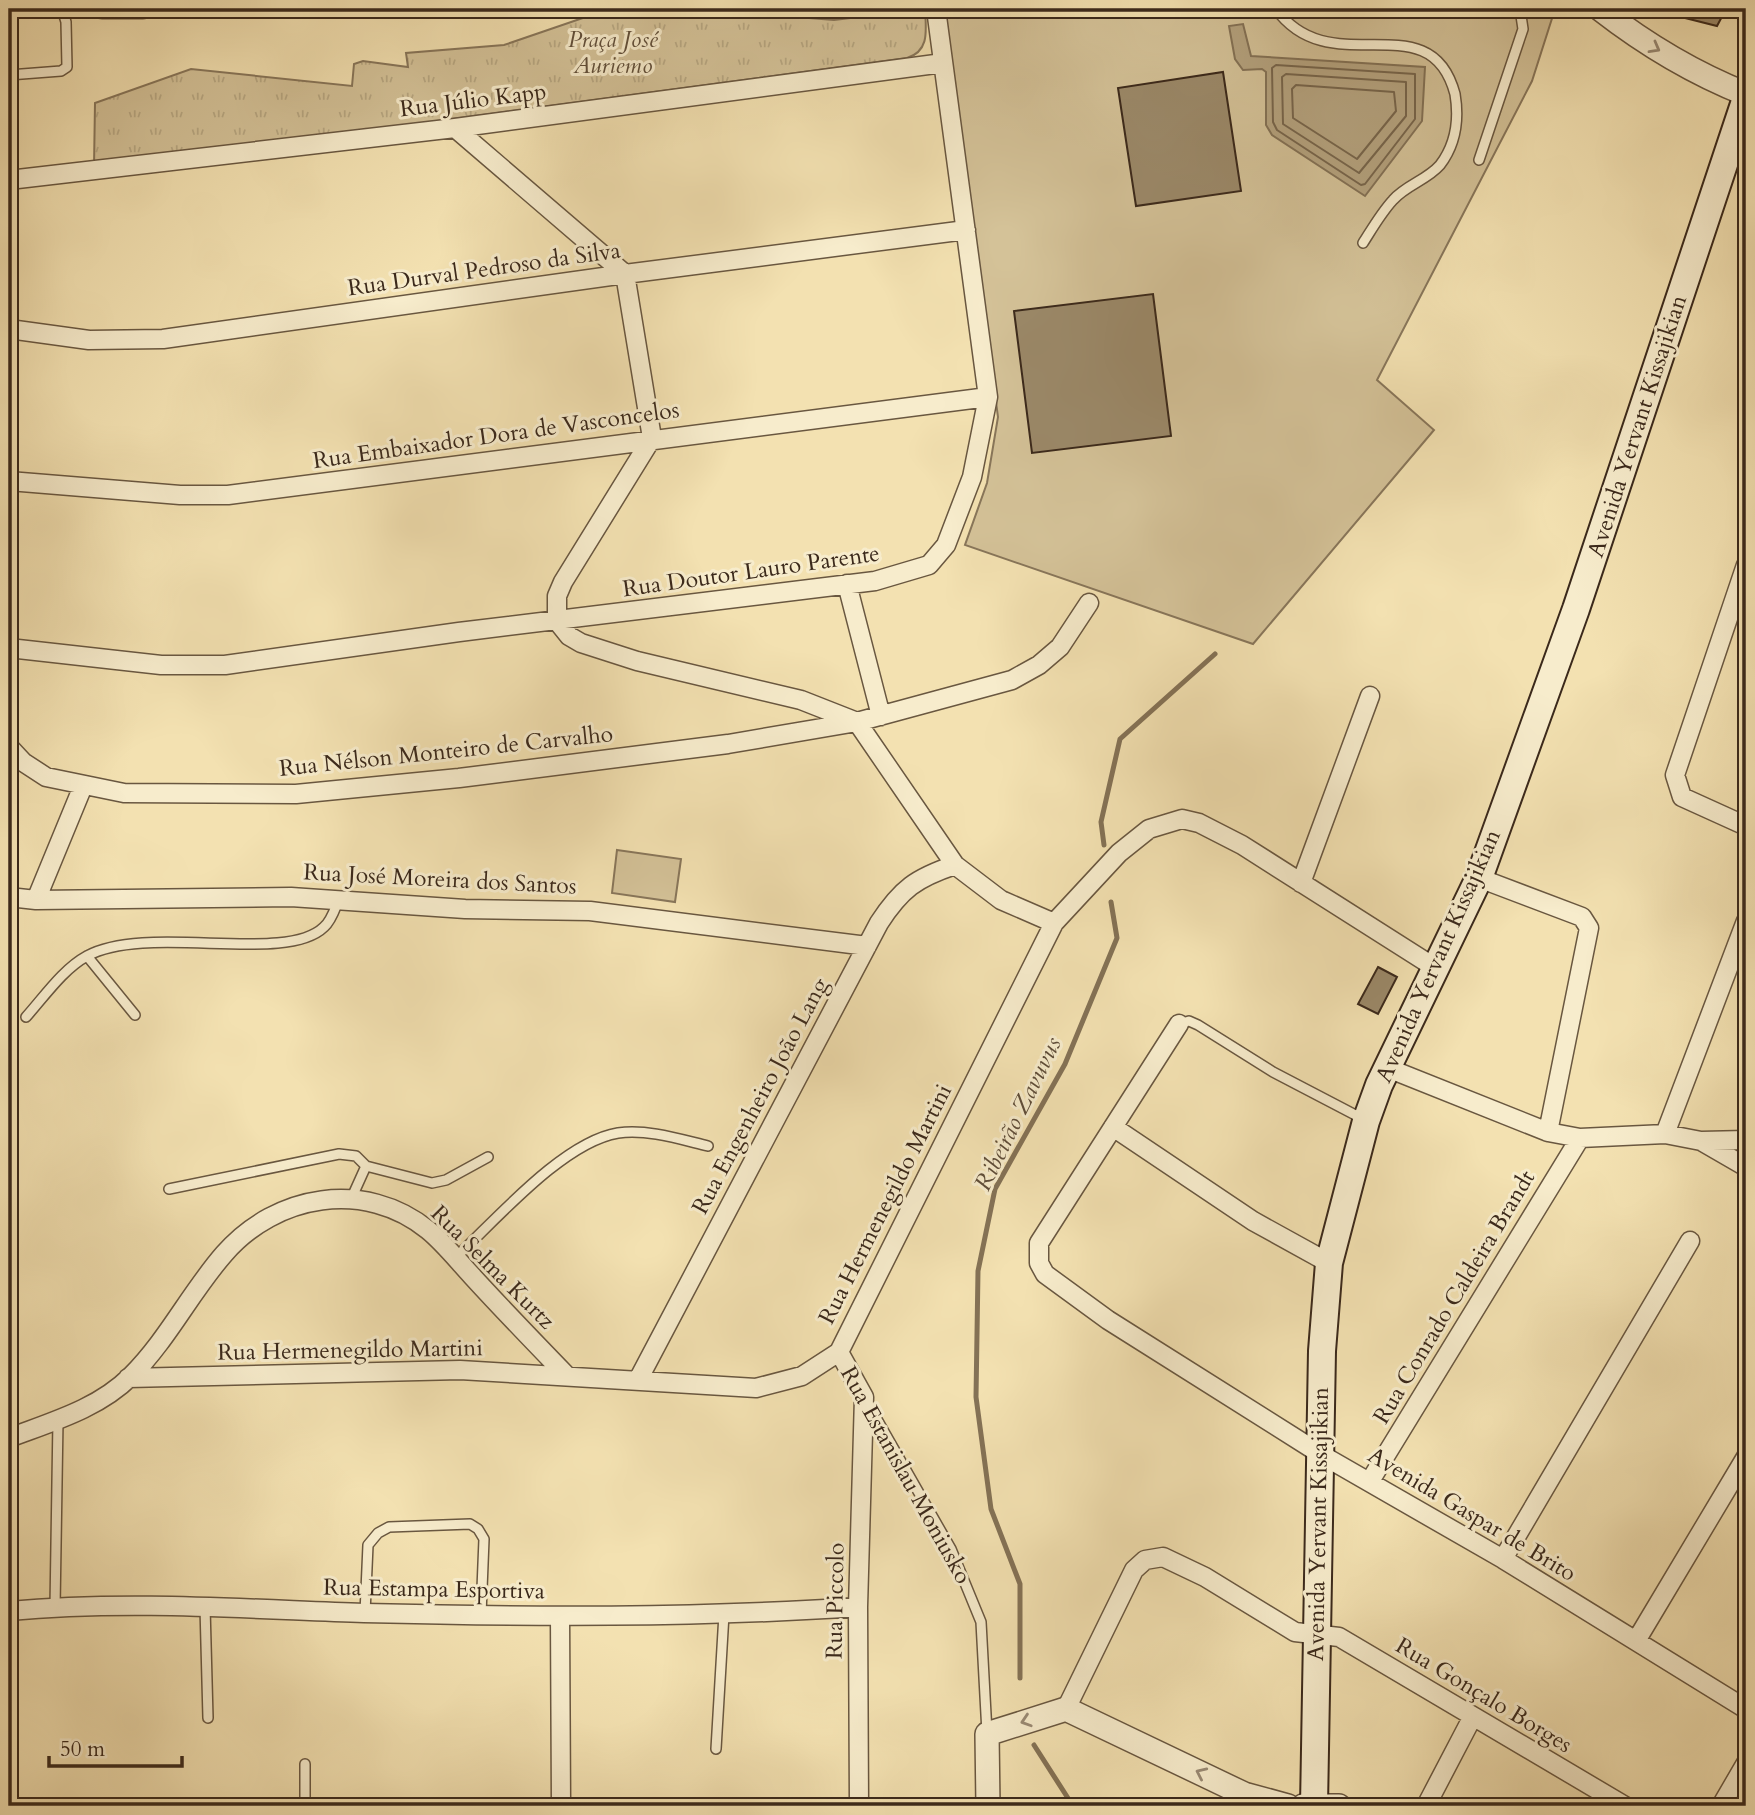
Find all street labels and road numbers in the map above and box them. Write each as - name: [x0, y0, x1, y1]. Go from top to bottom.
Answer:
- street label: Rua Júlio Kapp: [398, 76, 548, 124]
- street label: Rua Durval Pedroso da Silva: [346, 234, 622, 303]
- street label: Avenida Yervant Kissajikian: [1580, 291, 1694, 561]
- street label: Rua Embaixador Dora de Vasconcelos: [311, 394, 681, 476]
- street label: Rua Doutor Lauro Parente: [620, 538, 882, 604]
- street label: Rua Nélson Monteiro de Carvalho: [278, 718, 614, 784]
- street label: Avenida Yervant Kissajikian: [1368, 825, 1508, 1087]
- street label: Rua José Moreira dos Santos: [303, 856, 577, 902]
- street label: Rua Engenheiro João Lang: [684, 972, 836, 1220]
- street label: Rua Hermenegildo Martini: [811, 1079, 959, 1329]
- street label: Rua Conrado Caldeira Brandt: [1366, 1164, 1542, 1430]
- street label: Rua Selma Kurtz: [424, 1198, 562, 1336]
- street label: Rua Hermenegildo Martini: [217, 1332, 483, 1368]
- street label: Rua Estanislau Moniusko: [833, 1361, 979, 1589]
- street label: Avenida Yervant Kissajikian: [1300, 1387, 1336, 1661]
- street label: Avenida Gaspar de Brito: [1362, 1439, 1582, 1589]
- street label: Rua Piccolo: [818, 1543, 852, 1659]
- street label: Rua Estampa Esportiva: [323, 1572, 545, 1606]
- street label: Rua Gonçalo Borges: [1390, 1630, 1578, 1760]

